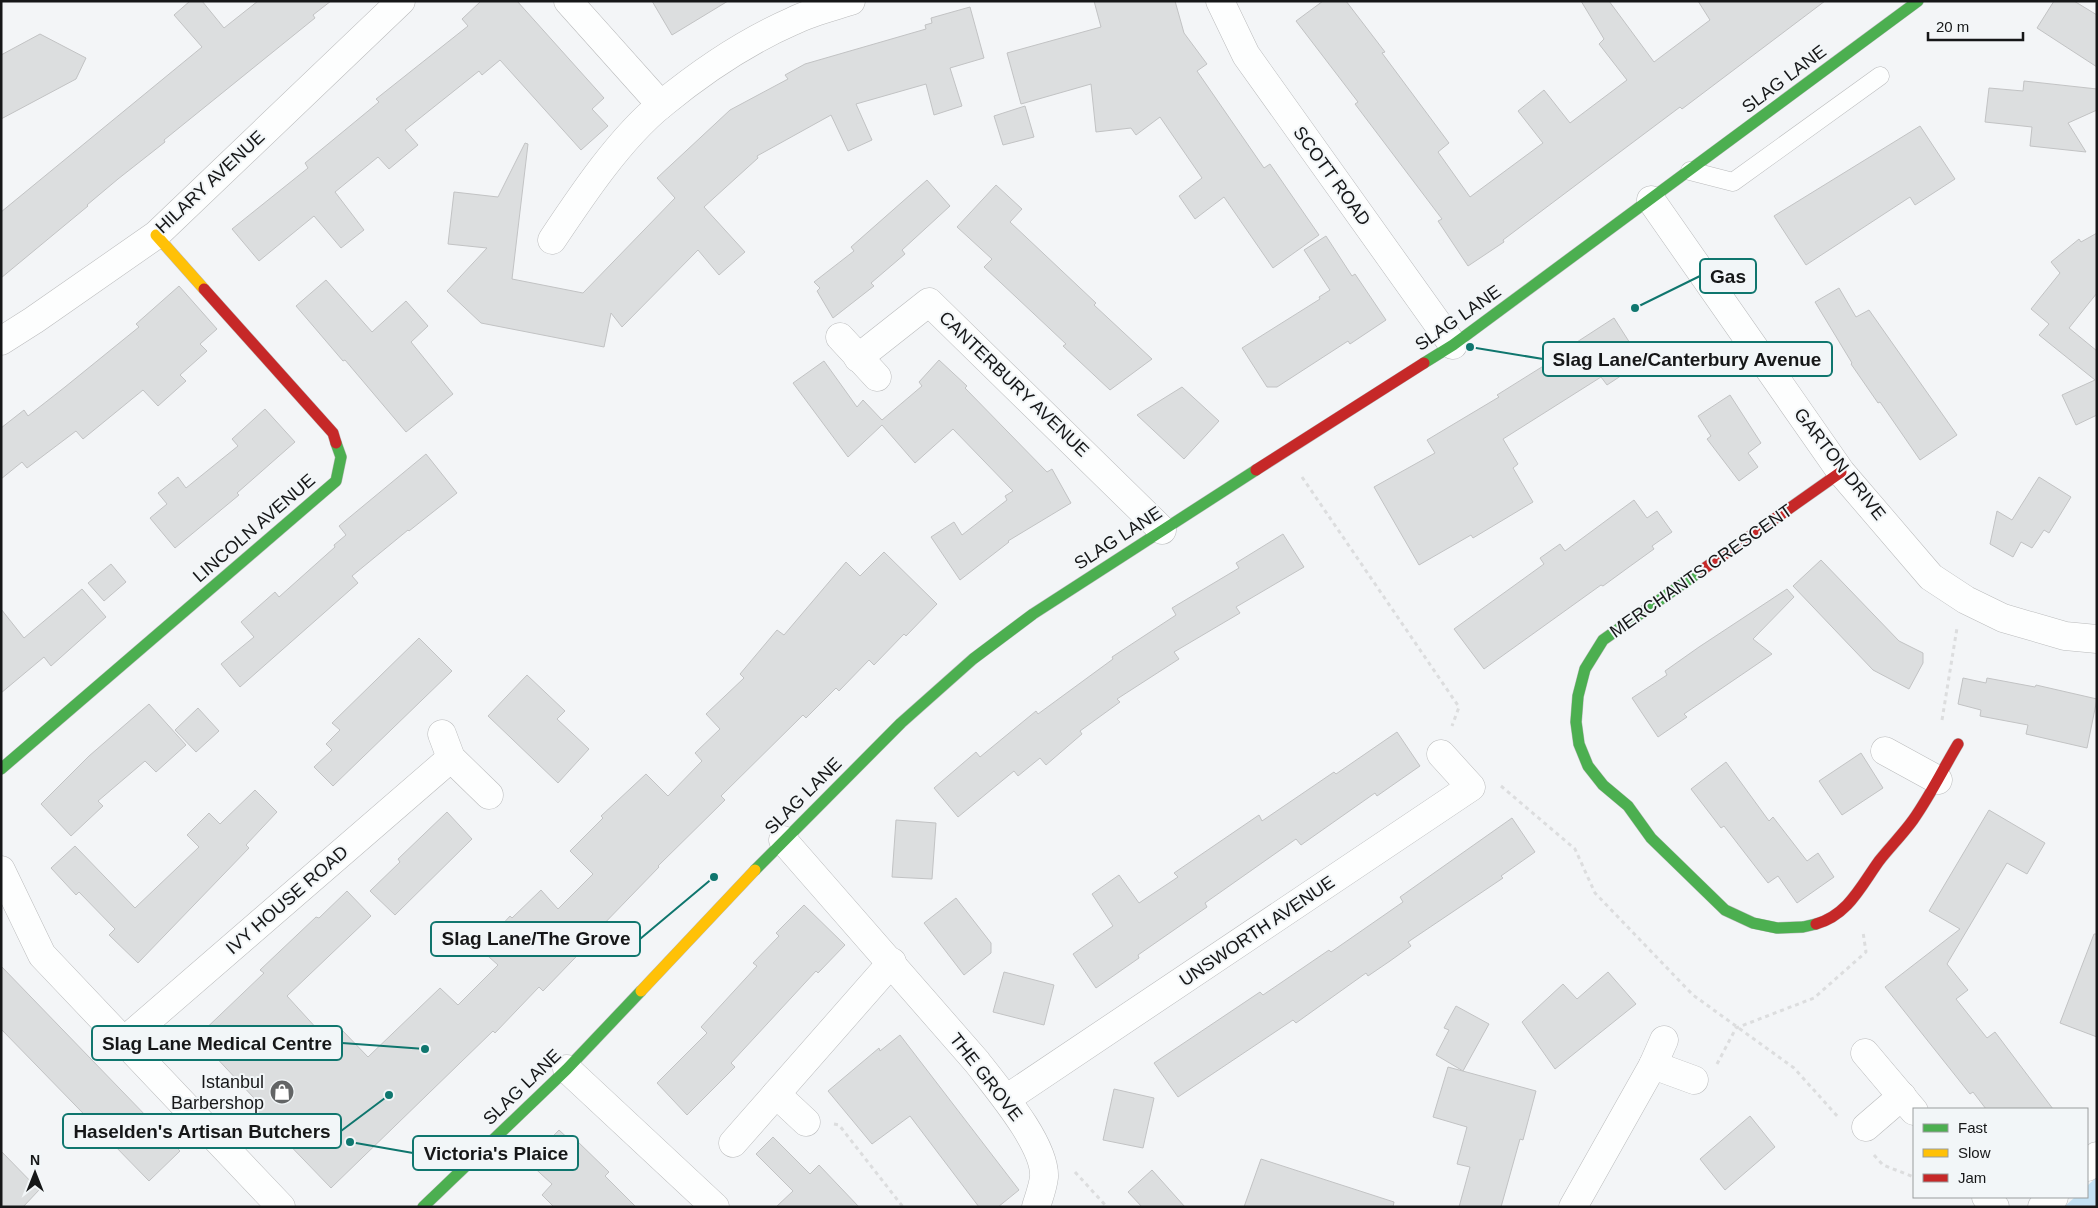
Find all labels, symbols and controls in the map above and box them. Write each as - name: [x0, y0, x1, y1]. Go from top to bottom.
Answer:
- scale bar: [1928, 10, 2023, 42]
- text: 20 m: [1936, 18, 1969, 35]
- street label: SLAG LANE: [1738, 41, 1830, 117]
- street label: SCOTT ROAD: [1289, 123, 1375, 229]
- street label: HILARY AVENUE: [152, 127, 268, 237]
- callout: Gas: [1700, 259, 1756, 293]
- text: Gas: [1710, 266, 1746, 287]
- street label: SLAG LANE: [1411, 281, 1505, 355]
- street label: CANTERBURY AVENUE: [935, 307, 1093, 461]
- callout: Slag Lane/Canterbury Avenue: [1543, 342, 1832, 376]
- text: Slag Lane/Canterbury Avenue: [1553, 349, 1821, 370]
- street label: GARTON DRIVE: [1790, 404, 1890, 524]
- street label: LINCOLN AVENUE: [189, 470, 319, 586]
- street label: MERCHANTS CRESCENT: [1606, 500, 1796, 642]
- street label: SLAG LANE: [1071, 502, 1165, 574]
- street label: SLAG LANE: [761, 754, 845, 838]
- street label: IVY HOUSE ROAD: [222, 842, 352, 958]
- street label: UNSWORTH AVENUE: [1176, 872, 1338, 990]
- callout: Slag Lane/The Grove: [431, 922, 640, 956]
- text: Slag Lane/The Grove: [442, 928, 631, 949]
- callout: Slag Lane Medical Centre: [92, 1026, 342, 1060]
- street label: THE GROVE: [945, 1029, 1027, 1125]
- text: Slag Lane Medical Centre: [102, 1033, 332, 1054]
- street label: SLAG LANE: [479, 1045, 565, 1129]
- place label: Istanbul Barbershop: [171, 1072, 264, 1113]
- shop icon: Istanbul Barbershop: [269, 1079, 295, 1105]
- legend: [1913, 1108, 2088, 1198]
- callout: Haselden's Artisan Butchers: [63, 1114, 341, 1148]
- text: Fast: [1958, 1119, 1988, 1136]
- text: Haselden's Artisan Butchers: [73, 1121, 331, 1142]
- callout: Victoria's Plaice: [413, 1136, 578, 1170]
- text: Victoria's Plaice: [424, 1143, 568, 1164]
- text: Slow: [1958, 1144, 1991, 1161]
- north arrow: [10, 1148, 60, 1198]
- text: N: [30, 1152, 40, 1168]
- text: Jam: [1958, 1169, 1986, 1186]

